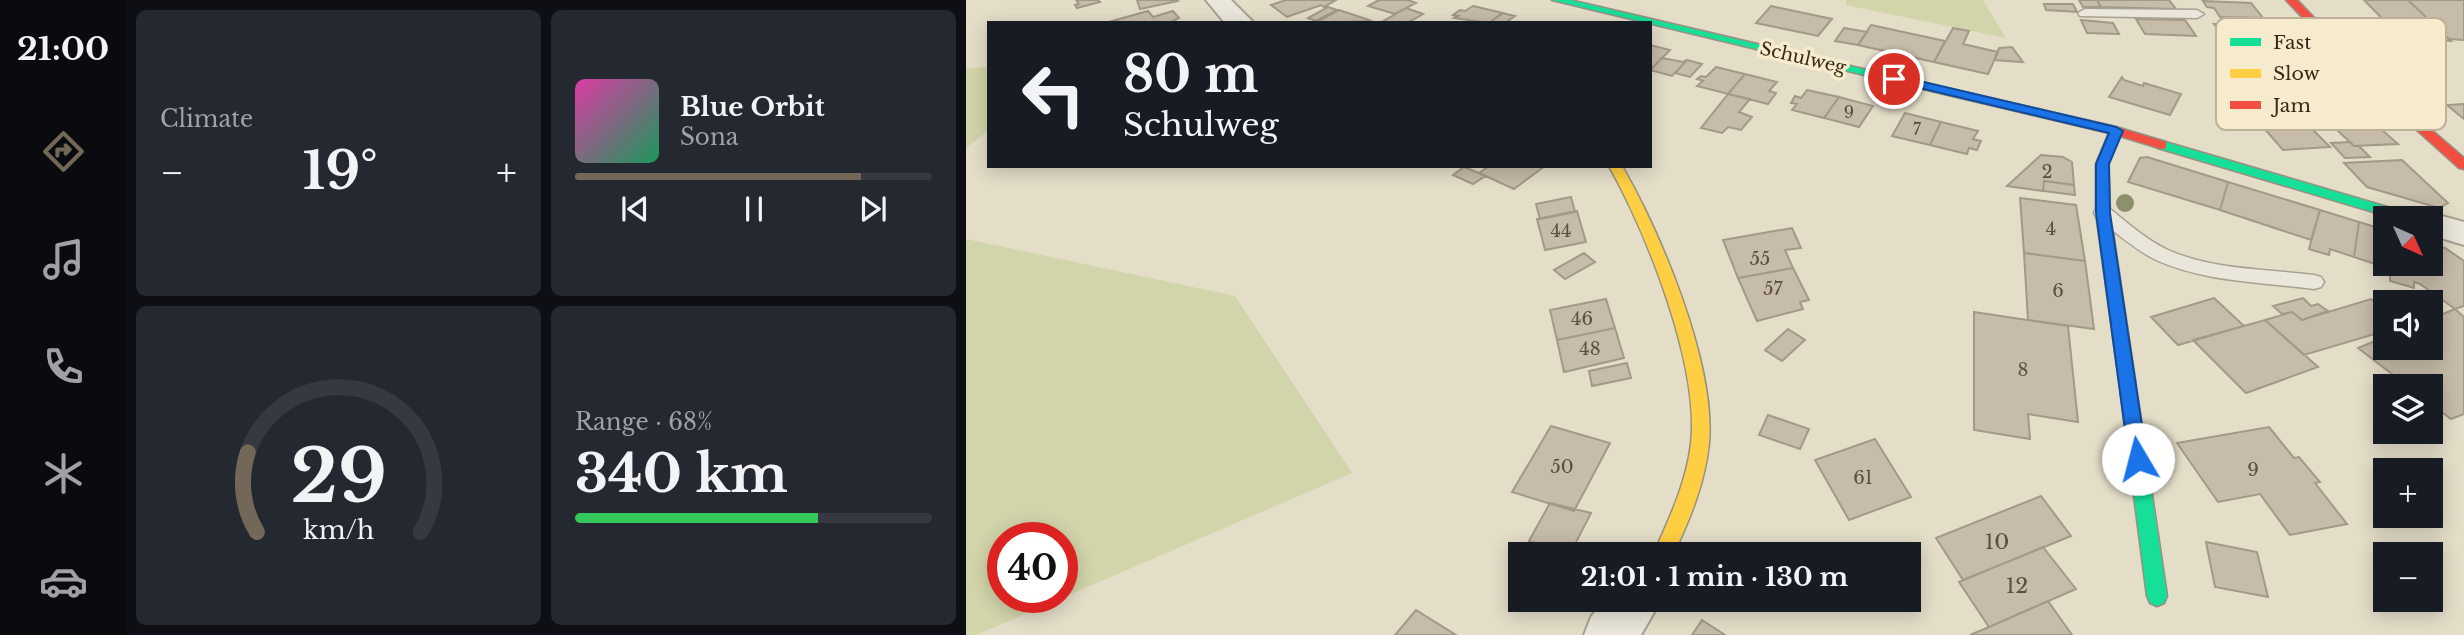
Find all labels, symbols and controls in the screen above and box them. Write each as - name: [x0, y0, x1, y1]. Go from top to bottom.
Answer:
- legend: [2216, 18, 2446, 130]
- text: 21:00: [17, 29, 109, 69]
- text: Fast: [2273, 31, 2312, 54]
- street label: Schulweg: [1758, 37, 1848, 79]
- text: 80 m: [1123, 44, 1258, 105]
- icon: left: [1008, 49, 1099, 140]
- pin: [1864, 49, 1924, 109]
- icon: arrive: [1875, 60, 1913, 98]
- text: Slow: [2273, 62, 2320, 85]
- text: Blue Orbit: [680, 91, 825, 123]
- text: Jam: [2270, 94, 2311, 117]
- house number: 9: [1844, 102, 1854, 122]
- text: Climate: [160, 105, 253, 133]
- text: Schulweg: [1123, 105, 1279, 145]
- house number: 7: [1913, 119, 1922, 139]
- text: Sona: [680, 123, 738, 151]
- icon: directions: [39, 127, 88, 176]
- text: 19°: [303, 139, 378, 203]
- text: −: [160, 149, 184, 196]
- text: +: [496, 149, 517, 196]
- house number: 2: [2041, 161, 2053, 183]
- icon: previous: [616, 190, 654, 228]
- icon: pause: [735, 190, 773, 228]
- icon: next: [854, 190, 892, 228]
- north arrow: [2373, 206, 2443, 276]
- map controls: [2373, 206, 2443, 612]
- house number: 4: [2046, 218, 2056, 240]
- house number: 44: [1550, 220, 1572, 242]
- icon: music: [39, 235, 88, 284]
- house number: 55: [1750, 248, 1770, 270]
- house number: 57: [1763, 278, 1784, 300]
- house number: 6: [2052, 280, 2064, 302]
- button: sound: [2373, 290, 2443, 360]
- house number: 46: [1571, 308, 1593, 330]
- house number: 48: [1579, 338, 1601, 360]
- icon: phone: [39, 342, 88, 391]
- house number: 8: [2018, 359, 2028, 381]
- button: layers: [2373, 374, 2443, 444]
- text: Range · 68%: [575, 408, 712, 436]
- position arrow: [2101, 422, 2175, 496]
- text: 29: [290, 431, 387, 522]
- text: 340 km: [575, 442, 788, 506]
- icon: climate: [39, 449, 88, 498]
- house number: 50: [1550, 456, 1574, 478]
- button: +: [2373, 458, 2443, 528]
- house number: 9: [2247, 459, 2259, 481]
- house number: 61: [1853, 467, 1873, 489]
- text: km/h: [303, 514, 374, 545]
- speed limit sign: 40: [987, 522, 1078, 613]
- house number: 10: [1985, 529, 2009, 555]
- button: −: [2373, 542, 2443, 612]
- icon: car: [39, 557, 88, 606]
- text: 21:01 · 1 min · 130 m: [1581, 561, 1848, 593]
- house number: 12: [2006, 573, 2028, 599]

